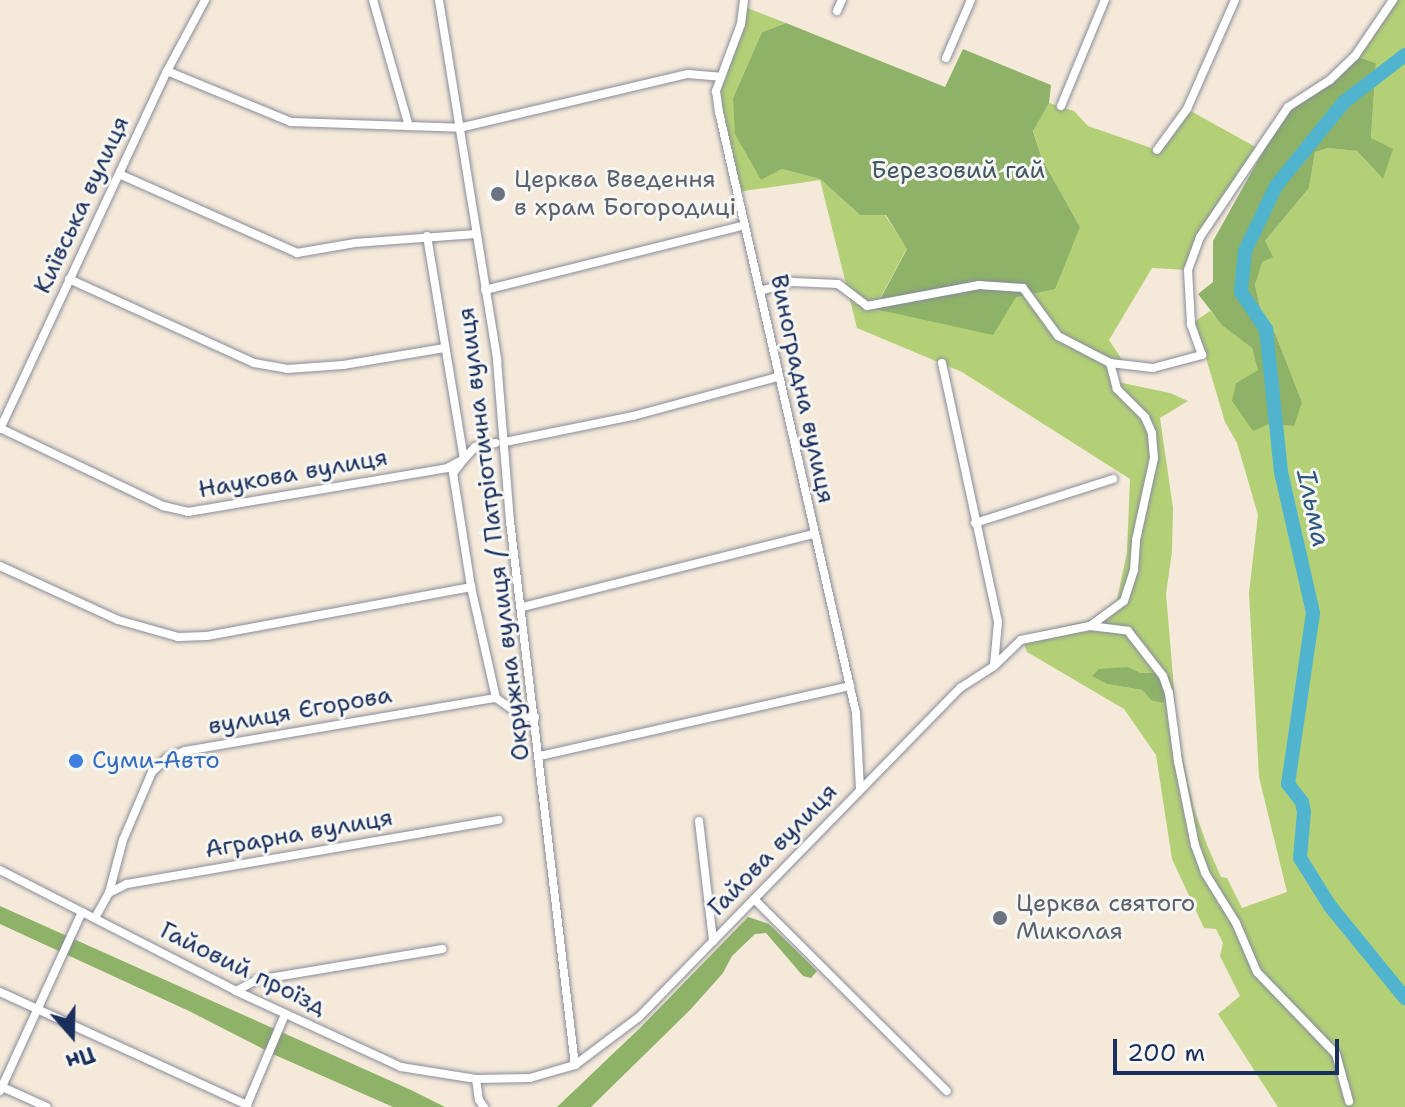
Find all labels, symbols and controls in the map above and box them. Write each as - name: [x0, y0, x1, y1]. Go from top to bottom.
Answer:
- street label: Київська вулиця: [28, 112, 136, 298]
- park label: Березовий гай: [871, 157, 1045, 185]
- place label: Церква Введення в храм Богородиці: [514, 166, 736, 222]
- marker: Церква Введення в храм Богородиці: [489, 185, 507, 203]
- street label: Виноградна вулиця: [764, 272, 840, 506]
- street label: Окружна вулиця / Патріотична вулиця: [452, 306, 536, 762]
- street label: Наукова вулиця: [196, 443, 390, 505]
- water label: Ільма: [1291, 466, 1337, 550]
- street label: вулиця Єгорова: [206, 681, 394, 741]
- place label: Суми-Авто: [92, 747, 220, 775]
- marker: Суми-Авто: [67, 752, 85, 770]
- street label: Гайова вулиця: [702, 778, 844, 922]
- street label: Аграрна вулиця: [203, 803, 395, 865]
- place label: Церква святого Миколая: [1016, 890, 1195, 946]
- marker: Церква святого Миколая: [991, 909, 1009, 927]
- street label: Гайовий проїзд: [155, 916, 331, 1022]
- north arrow: [32, 995, 112, 1075]
- scale bar: [1117, 1023, 1343, 1073]
- text: 200 m: [1127, 1037, 1205, 1069]
- text: Пн: [62, 1039, 99, 1077]

